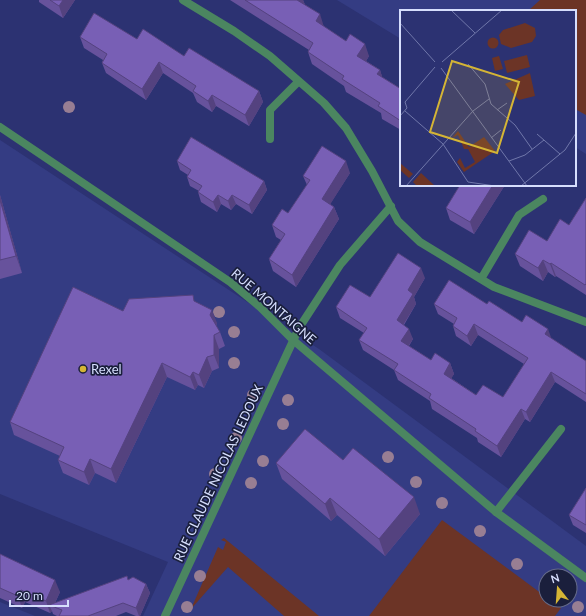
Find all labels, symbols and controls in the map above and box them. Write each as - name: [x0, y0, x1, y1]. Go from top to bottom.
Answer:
- inset map: [400, 10, 576, 186]
- street label: RUE MONTAIGNE: [228, 265, 320, 347]
- place label: Rexel: [91, 361, 122, 377]
- marker: Rexel: [78, 364, 88, 374]
- street label: RUE CLAUDE NICOLAS LEDOUX: [170, 381, 266, 564]
- north arrow: [538, 568, 578, 608]
- text: N: [549, 571, 561, 585]
- scale bar: [10, 582, 68, 608]
- text: 20 m: [16, 588, 43, 603]

